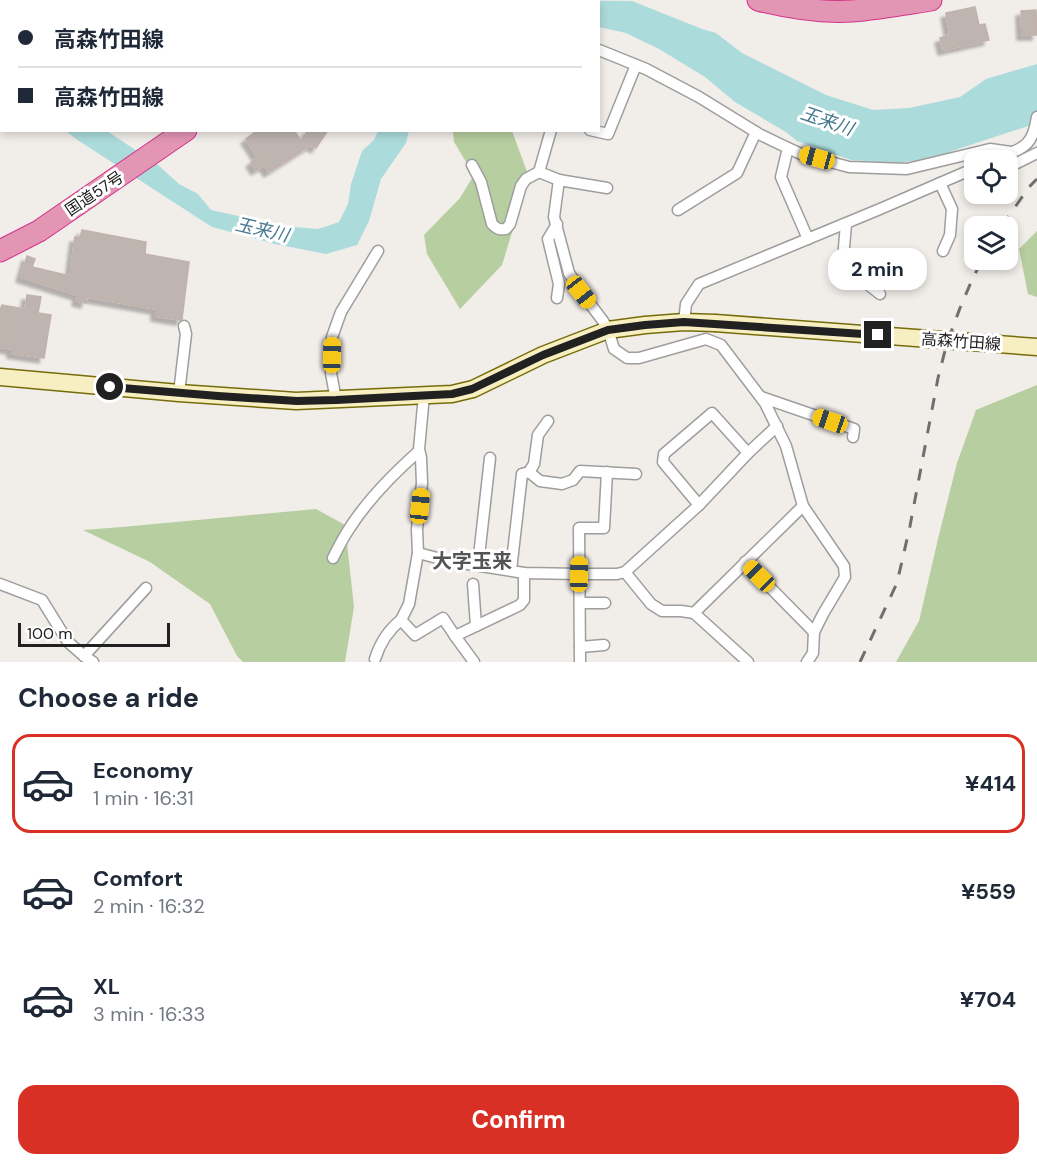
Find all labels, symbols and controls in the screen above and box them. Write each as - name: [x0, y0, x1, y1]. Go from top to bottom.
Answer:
- text: 高森竹田線: [54, 25, 164, 54]
- text: 高森竹田線: [54, 83, 164, 112]
- water label: 玉来川: [798, 101, 858, 142]
- car: [797, 145, 837, 171]
- map controls: [964, 150, 1018, 270]
- button: locate: [964, 150, 1018, 204]
- street label: 国道57号: [61, 166, 128, 221]
- water label: 玉来川: [233, 212, 293, 248]
- button: layers: [964, 216, 1018, 270]
- callout: 2 min: [828, 248, 928, 290]
- text: 2 min: [851, 256, 904, 282]
- car: [563, 272, 599, 312]
- route end: [864, 321, 891, 348]
- street label: 高森竹田線: [920, 328, 1002, 355]
- car: [323, 337, 341, 373]
- route start: [96, 373, 123, 400]
- car: [810, 407, 850, 435]
- car: [409, 487, 431, 525]
- district label: 大字玉来: [432, 548, 512, 574]
- car: [570, 556, 588, 592]
- car: [740, 557, 778, 595]
- scale bar: [18, 620, 170, 648]
- text: 100 m: [27, 623, 72, 644]
- text: Choose a ride: [18, 680, 199, 715]
- text: Economy: [93, 756, 193, 785]
- icon: car: [21, 757, 75, 811]
- text: ¥414: [965, 769, 1016, 798]
- text: 1 min · 16:31: [93, 785, 194, 811]
- text: Comfort: [93, 864, 183, 893]
- icon: car: [21, 865, 75, 919]
- text: ¥559: [961, 877, 1016, 906]
- text: 2 min · 16:32: [93, 893, 205, 919]
- text: XL: [93, 972, 120, 1001]
- icon: car: [21, 973, 75, 1027]
- text: ¥704: [960, 985, 1016, 1014]
- text: 3 min · 16:33: [93, 1001, 205, 1027]
- button: Confirm: [18, 1085, 1019, 1154]

